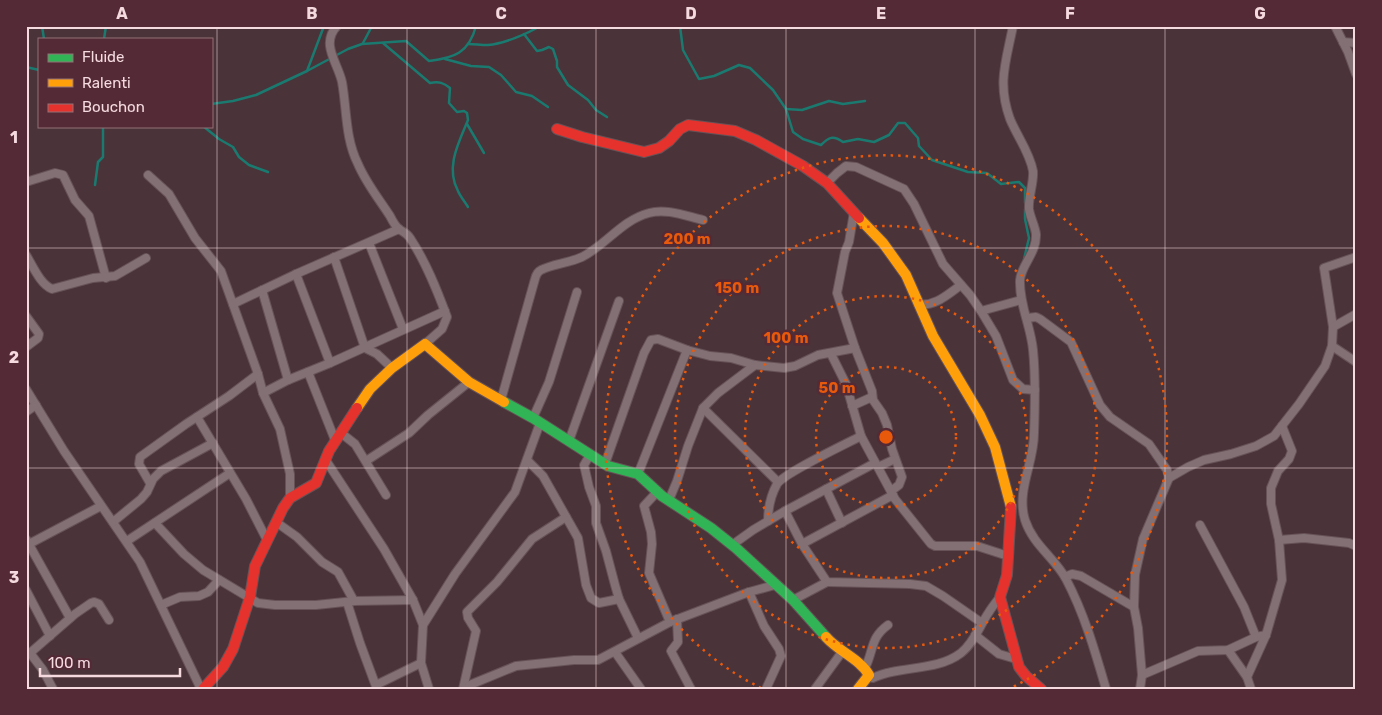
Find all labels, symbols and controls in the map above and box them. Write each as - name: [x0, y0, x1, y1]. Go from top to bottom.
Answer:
- text: A: [116, 4, 128, 23]
- text: B: [306, 4, 318, 23]
- text: C: [495, 4, 507, 23]
- text: D: [685, 4, 697, 23]
- text: E: [876, 4, 886, 23]
- text: F: [1065, 4, 1075, 23]
- text: G: [1254, 4, 1266, 23]
- legend: [38, 38, 212, 128]
- text: Fluide: [82, 48, 124, 66]
- text: Ralenti: [82, 74, 131, 92]
- text: Bouchon: [82, 98, 145, 116]
- text: 1: [10, 128, 18, 147]
- text: 200 m: [663, 230, 711, 248]
- text: 150 m: [715, 279, 759, 297]
- text: 100 m: [764, 329, 808, 347]
- text: 2: [9, 348, 19, 367]
- text: 50 m: [819, 379, 855, 397]
- centre of rings: [877, 428, 895, 446]
- text: 3: [9, 568, 19, 587]
- scale bar: [40, 645, 180, 677]
- text: 100 m: [48, 654, 90, 672]

